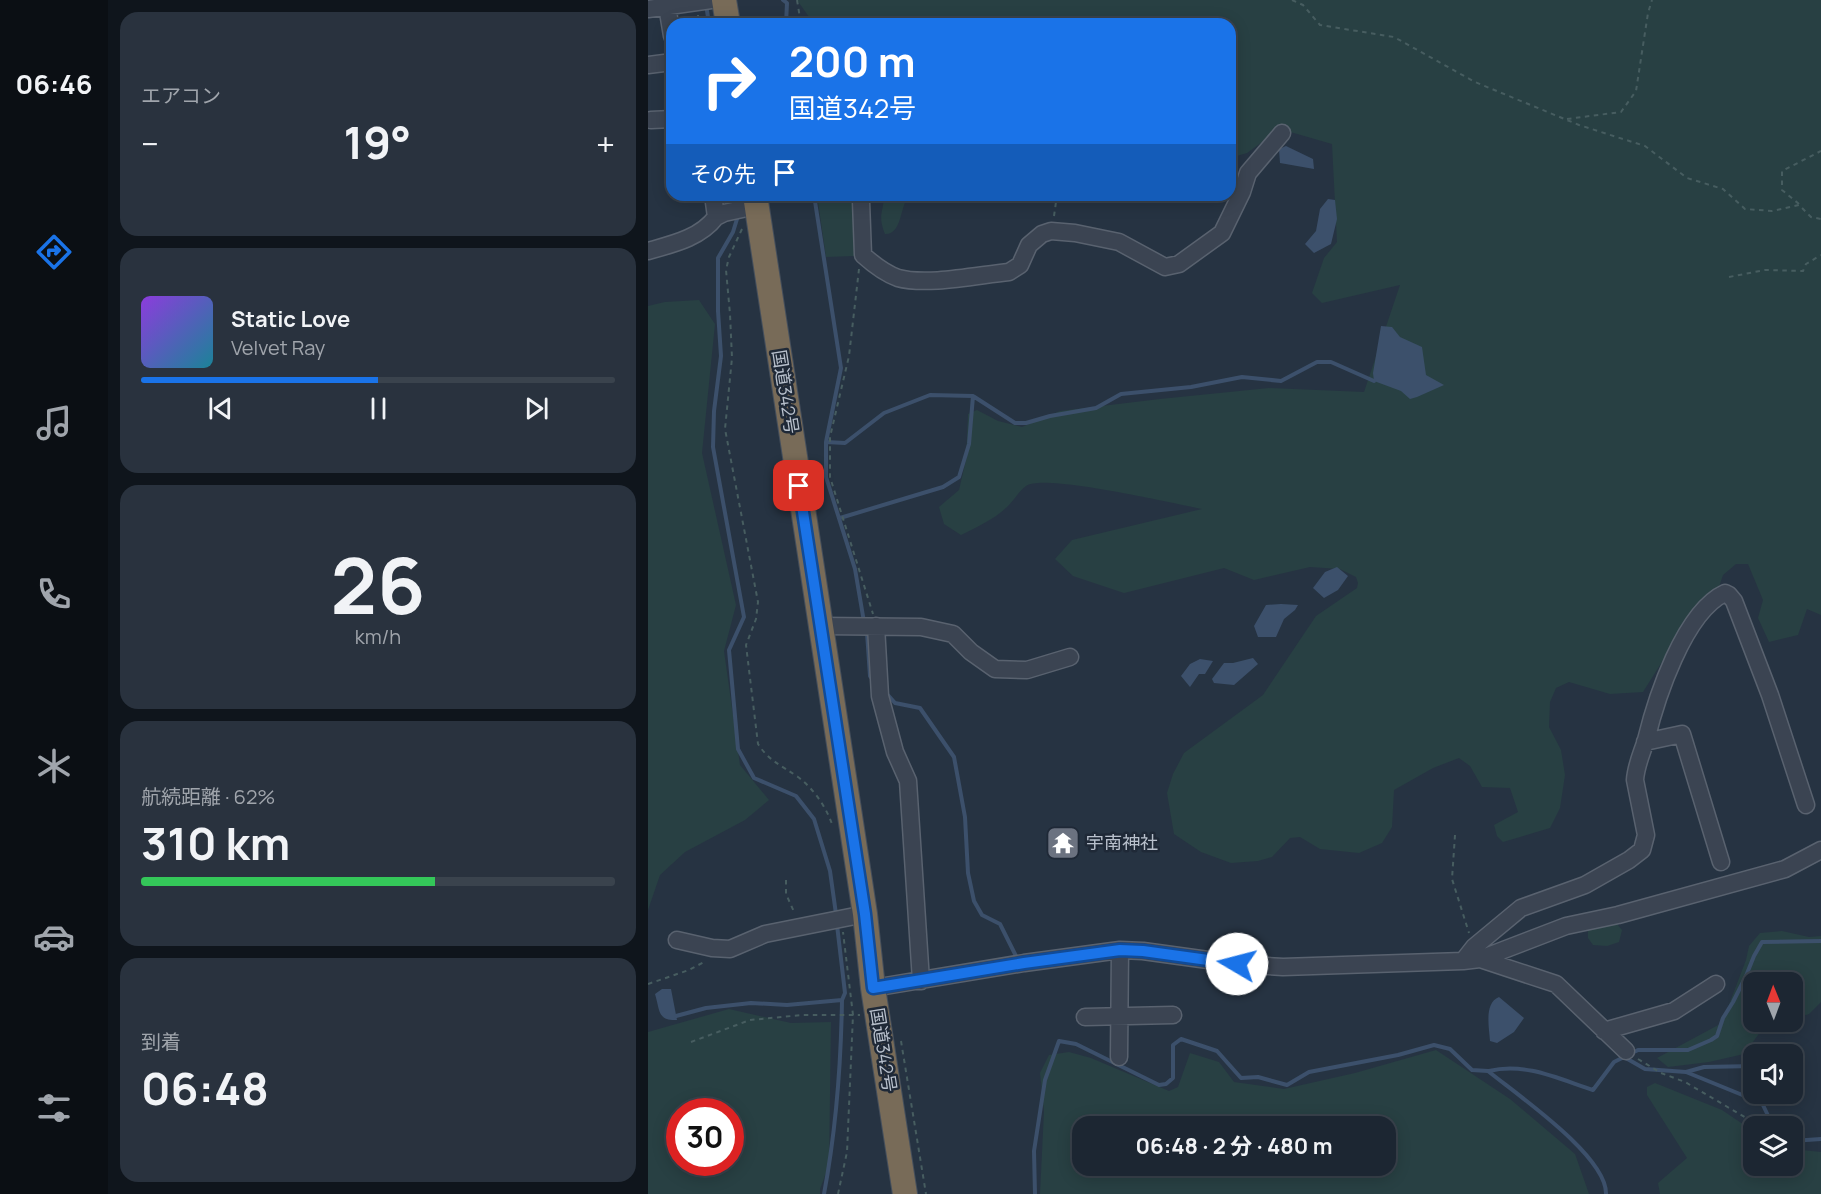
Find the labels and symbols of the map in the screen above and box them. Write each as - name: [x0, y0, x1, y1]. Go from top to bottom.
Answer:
- street label: 国道342号: [768, 348, 804, 436]
- pin: [773, 460, 824, 511]
- temple icon: 宇南神社: [1045, 825, 1081, 861]
- place label: 宇南神社: [1086, 830, 1158, 854]
- position arrow: [1205, 932, 1269, 996]
- north arrow: [1743, 972, 1803, 1032]
- street label: 国道342号: [866, 1006, 902, 1094]
- speed limit sign: 30: [666, 1098, 744, 1176]

